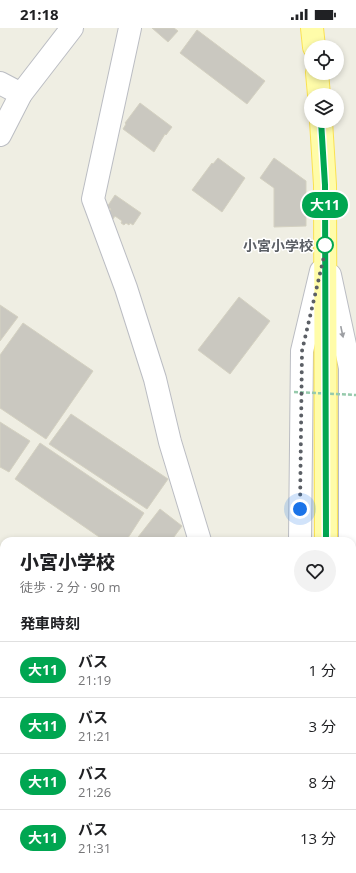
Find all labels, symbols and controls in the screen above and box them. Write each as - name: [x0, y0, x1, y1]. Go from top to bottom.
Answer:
- text: 21:18: [20, 4, 59, 24]
- map controls: [304, 40, 344, 128]
- button: locate: [304, 40, 344, 80]
- button: layers: [304, 88, 344, 128]
- line badge: 大11: [302, 192, 348, 218]
- text: 大11: [310, 195, 340, 214]
- place label: 小宮小学校: [243, 236, 313, 255]
- marker: 小宮小学校: [316, 236, 334, 254]
- one-way arrow: [340, 326, 346, 338]
- your location: [290, 499, 310, 519]
- text: 小宮小学校: [20, 549, 115, 575]
- button: heart: [294, 550, 336, 592]
- text: 徒歩 · 2 分 · 90 m: [20, 578, 120, 596]
- text: 発車時刻: [20, 613, 80, 633]
- text: バス: [78, 651, 108, 671]
- text: 大11: [28, 660, 58, 679]
- text: 1 分: [309, 660, 336, 680]
- text: 21:19: [78, 671, 111, 689]
- text: バス: [78, 707, 108, 727]
- text: 大11: [28, 716, 58, 735]
- text: 3 分: [309, 716, 336, 736]
- text: 21:21: [78, 727, 111, 745]
- text: バス: [78, 763, 108, 783]
- text: 大11: [28, 772, 58, 791]
- text: 8 分: [309, 772, 336, 792]
- text: 21:26: [78, 783, 111, 801]
- text: バス: [78, 819, 108, 839]
- text: 大11: [28, 828, 58, 847]
- text: 13 分: [300, 828, 336, 848]
- text: 21:31: [78, 839, 111, 857]

